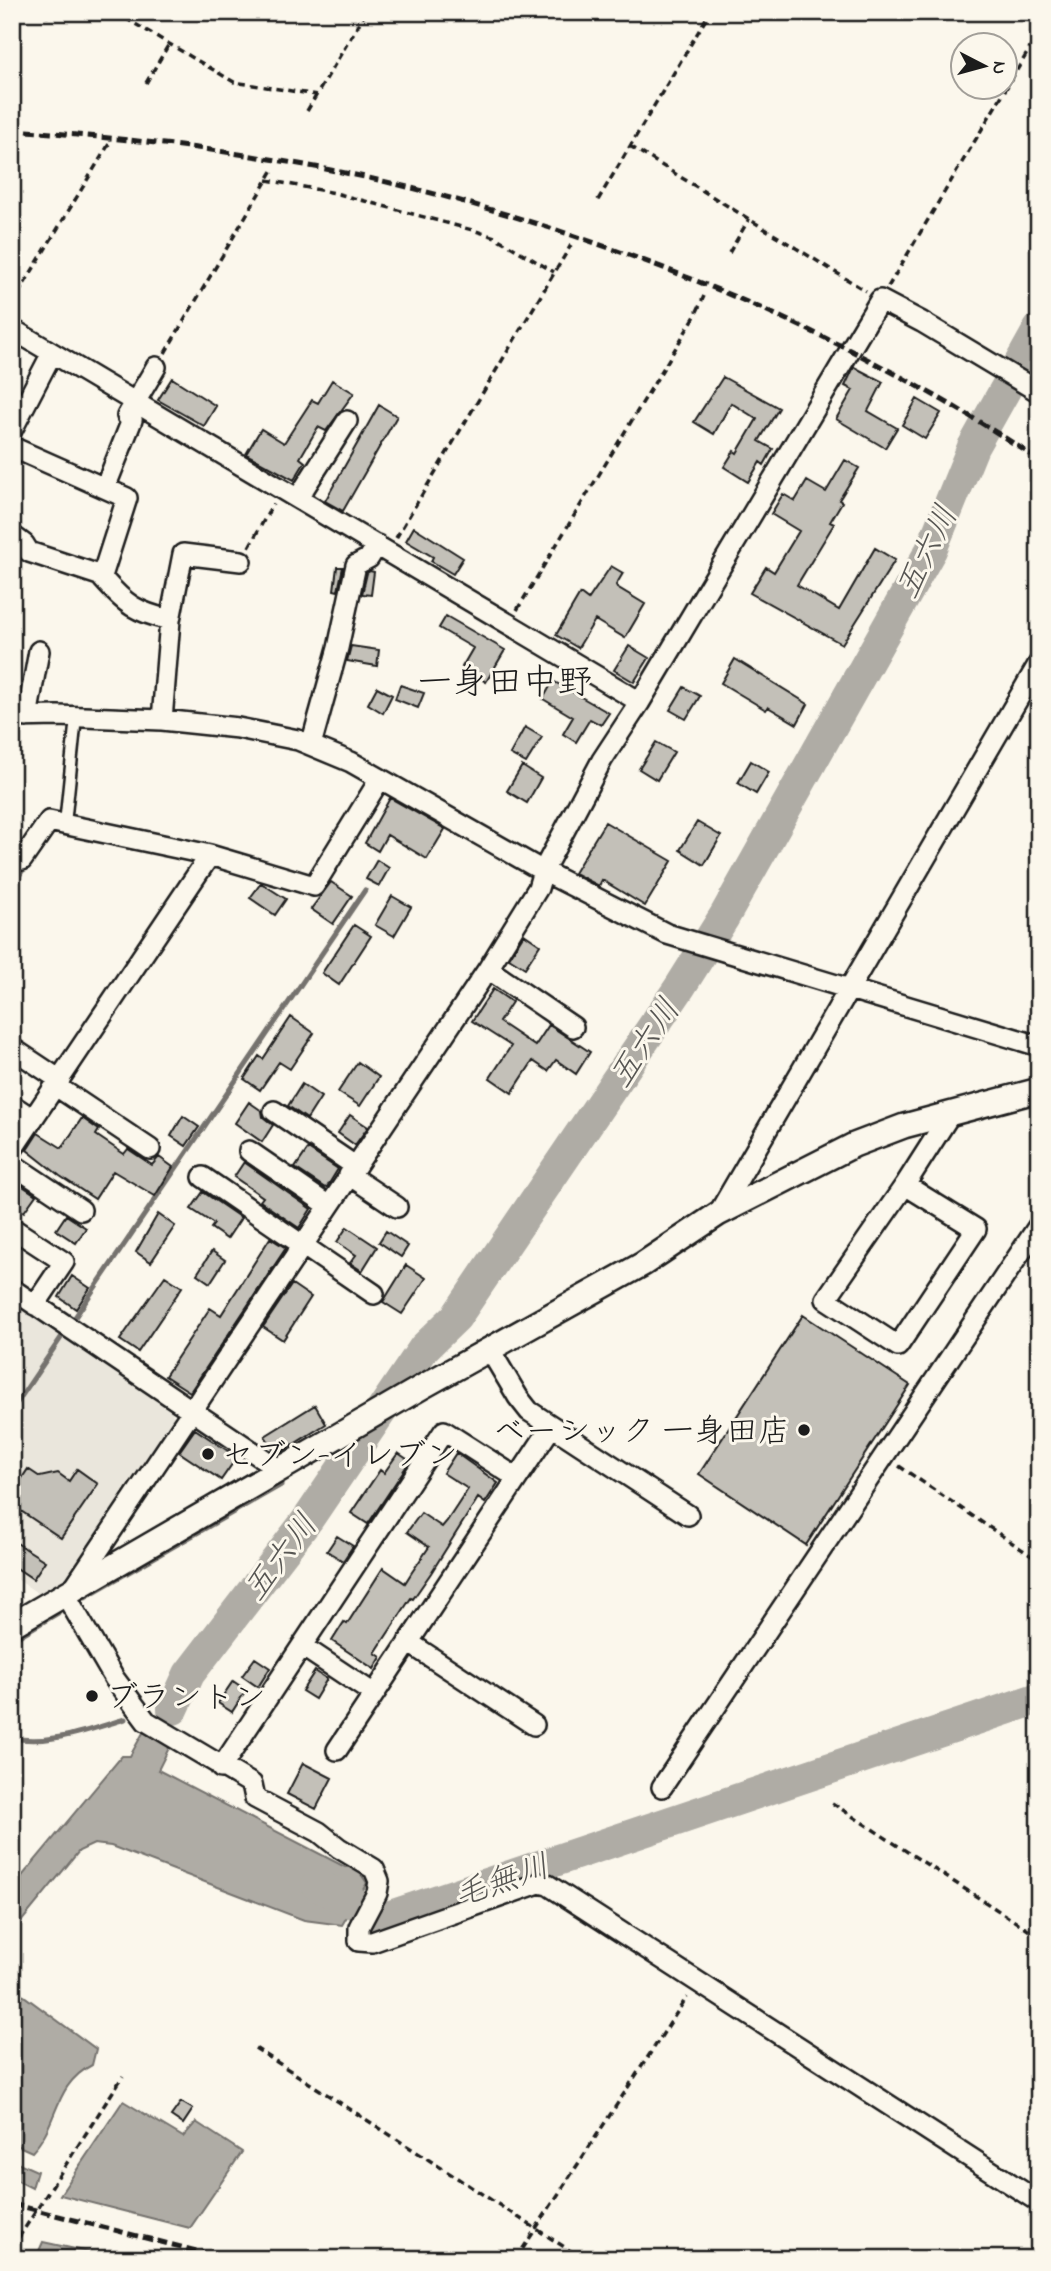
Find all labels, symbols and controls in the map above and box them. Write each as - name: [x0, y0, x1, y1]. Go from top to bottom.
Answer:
- north arrow: [950, 32, 1020, 102]
- text: N: [984, 60, 1013, 75]
- water label: 五六川: [885, 498, 972, 608]
- district label: 一身田中野: [417, 659, 593, 710]
- water label: 五六川: [599, 990, 694, 1099]
- place label: ベーシック 一身田店: [493, 1410, 790, 1457]
- marker: ベーシック 一身田店: [796, 1422, 812, 1438]
- place label: セブン-イレブン: [222, 1434, 458, 1481]
- marker: セブン-イレブン: [200, 1446, 216, 1462]
- water label: 五六川: [233, 1504, 331, 1612]
- place label: ブラントン: [106, 1676, 266, 1723]
- marker: ブラントン: [84, 1688, 100, 1704]
- water label: 毛無川: [448, 1844, 557, 1922]

